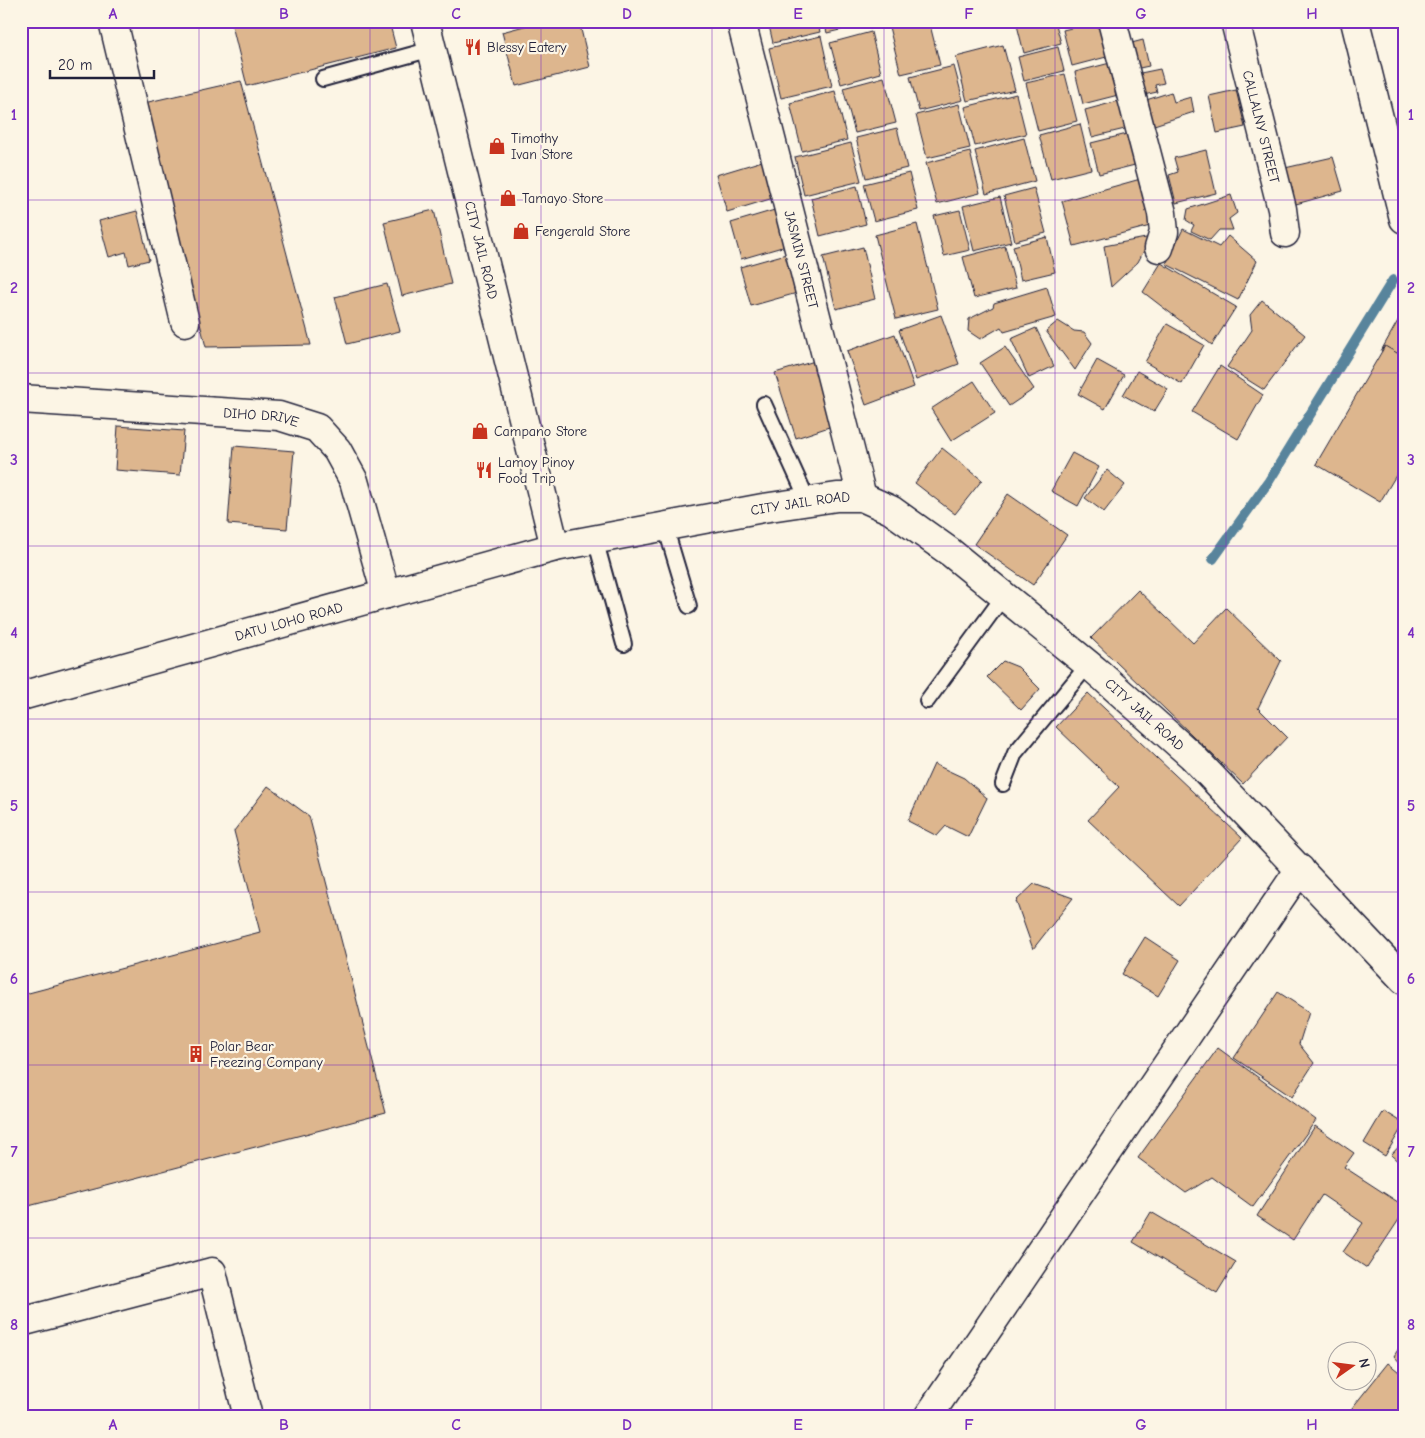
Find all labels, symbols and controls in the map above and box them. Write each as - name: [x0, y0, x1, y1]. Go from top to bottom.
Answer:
- text: A: [109, 5, 118, 23]
- text: B: [279, 5, 289, 23]
- text: C: [451, 5, 461, 23]
- text: D: [622, 5, 632, 23]
- text: E: [793, 5, 803, 23]
- text: F: [964, 5, 974, 23]
- text: G: [1135, 5, 1147, 23]
- text: H: [1306, 5, 1318, 23]
- restaurant icon: Blessy Eatery: [463, 37, 483, 57]
- place label: Blessy Eatery: [487, 39, 567, 56]
- scale bar: [50, 48, 154, 80]
- text: 20 m: [58, 56, 92, 74]
- street label: CALLALNY STREET: [1239, 69, 1283, 186]
- text: 1: [11, 106, 17, 124]
- text: 1: [1408, 106, 1414, 124]
- place label: Timothy Ivan Store: [511, 130, 573, 163]
- shop icon: Timothy Ivan Store: [487, 136, 507, 156]
- shop icon: Tamayo Store: [498, 188, 518, 208]
- place label: Tamayo Store: [522, 190, 603, 207]
- street label: CITY JAIL ROAD: [461, 199, 501, 301]
- street label: JASMIN STREET: [780, 208, 822, 311]
- shop icon: Fengerald Store: [511, 221, 531, 241]
- place label: Fengerald Store: [535, 223, 630, 240]
- text: 2: [10, 279, 18, 297]
- text: 2: [1407, 279, 1415, 297]
- street label: DIHO DRIVE: [223, 404, 301, 431]
- shop icon: Campano Store: [470, 421, 490, 441]
- place label: Campano Store: [494, 423, 587, 440]
- text: 3: [10, 451, 18, 469]
- text: 3: [1407, 451, 1415, 469]
- place label: Lamoy Pinoy Food Trip: [498, 454, 575, 487]
- restaurant icon: Lamoy Pinoy Food Trip: [474, 460, 494, 480]
- street label: CITY JAIL ROAD: [749, 489, 850, 519]
- street label: DATU LOHO ROAD: [233, 599, 345, 645]
- text: 4: [10, 624, 18, 642]
- text: 4: [1407, 624, 1415, 642]
- street label: CITY JAIL ROAD: [1101, 675, 1188, 754]
- text: 5: [10, 797, 18, 815]
- text: 5: [1407, 797, 1415, 815]
- text: 6: [10, 970, 18, 988]
- text: 6: [1407, 970, 1415, 988]
- place label: Polar Bear Freezing Company: [210, 1038, 323, 1071]
- building icon: Polar Bear Freezing Company: [186, 1044, 206, 1064]
- text: 7: [10, 1143, 18, 1161]
- text: 7: [1407, 1143, 1415, 1161]
- text: 8: [10, 1316, 18, 1334]
- text: 8: [1407, 1316, 1415, 1334]
- north arrow: [1328, 1340, 1378, 1390]
- text: N: [1355, 1356, 1373, 1369]
- text: A: [109, 1416, 118, 1434]
- text: B: [279, 1416, 289, 1434]
- text: C: [451, 1416, 461, 1434]
- text: D: [622, 1416, 632, 1434]
- text: E: [793, 1416, 803, 1434]
- text: F: [964, 1416, 974, 1434]
- text: G: [1135, 1416, 1147, 1434]
- text: H: [1306, 1416, 1318, 1434]

